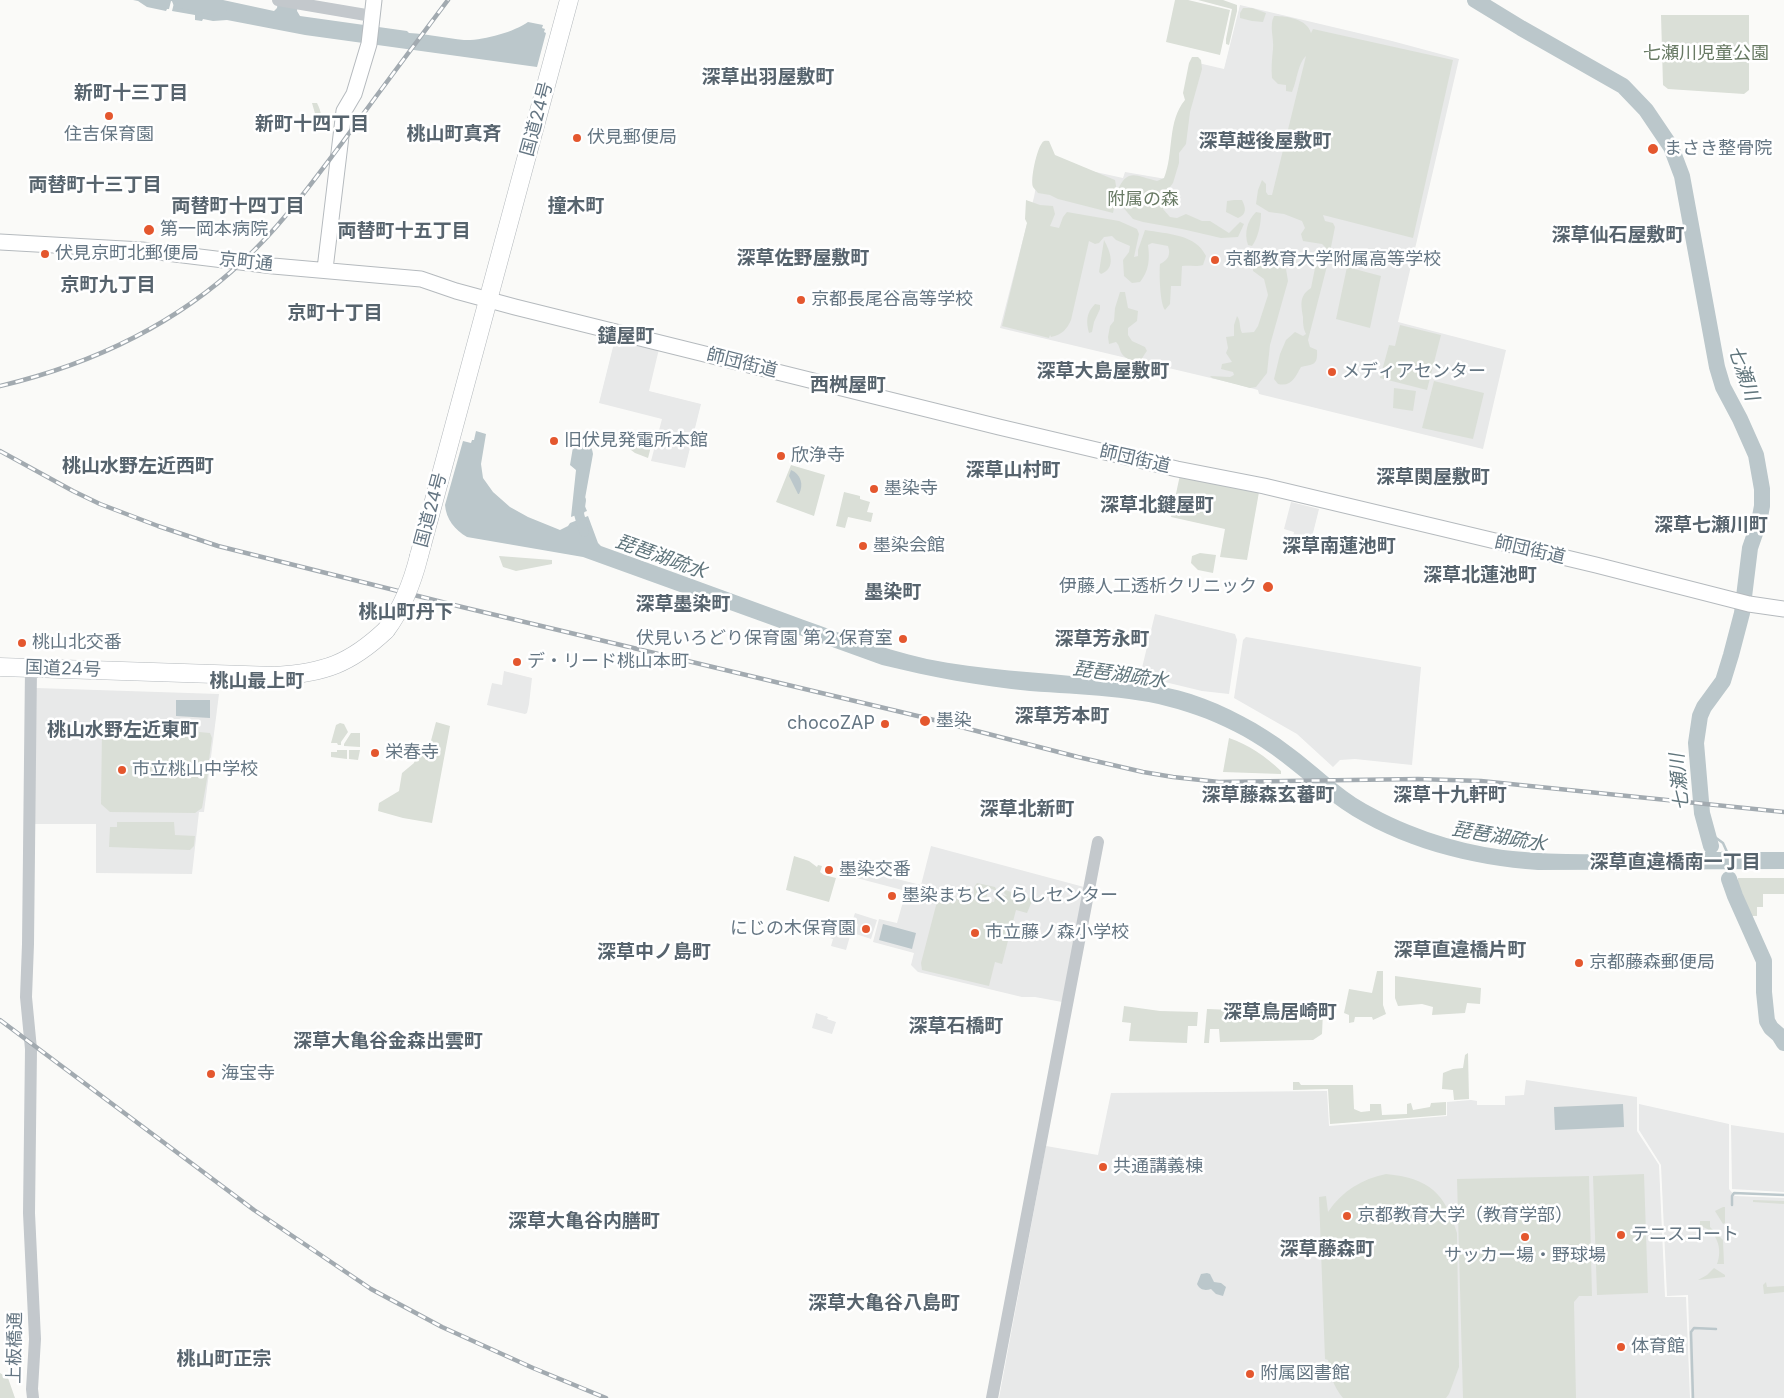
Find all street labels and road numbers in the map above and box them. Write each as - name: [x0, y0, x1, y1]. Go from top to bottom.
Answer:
- street label: 国道24号: [517, 79, 557, 159]
- street label: 京町通: [218, 248, 274, 276]
- street label: 師団街道: [704, 344, 780, 382]
- street label: 師団街道: [1097, 440, 1173, 478]
- street label: 国道24号: [411, 470, 451, 550]
- street label: 師団街道: [1492, 531, 1568, 569]
- street label: 国道24号: [24, 657, 102, 681]
- street label: 上板橋通: [4, 1312, 26, 1384]

